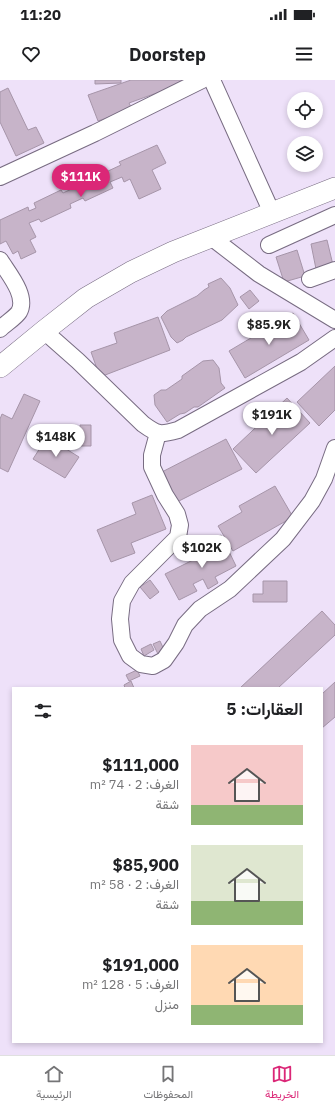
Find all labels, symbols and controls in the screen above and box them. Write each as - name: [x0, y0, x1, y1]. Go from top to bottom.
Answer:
- text: 11:20: [20, 5, 61, 24]
- icon: heart: [20, 43, 42, 65]
- text: Doorstep: [129, 43, 206, 66]
- icon: menu: [293, 43, 315, 65]
- map controls: [287, 92, 323, 172]
- button: locate: [287, 92, 323, 128]
- button: layers: [287, 136, 323, 172]
- pin: $111K: [53, 164, 109, 198]
- text: $111K: [61, 168, 101, 185]
- pin: $85.9K: [236, 312, 302, 346]
- text: $85.9K: [247, 316, 291, 333]
- pin: $191K: [244, 402, 300, 436]
- text: $191K: [252, 406, 292, 423]
- pin: $148K: [28, 424, 84, 458]
- text: $148K: [36, 428, 76, 445]
- pin: $102K: [174, 535, 230, 569]
- text: $102K: [182, 539, 222, 556]
- text: العقارات: 5: [226, 698, 303, 720]
- icon: filters: [32, 700, 54, 722]
- text: $111,000: [102, 754, 179, 776]
- icon: home: [223, 761, 271, 809]
- text: الغرف: 2 · 74 m²: [90, 776, 179, 793]
- text: شقة: [156, 796, 179, 813]
- text: $85,900: [113, 854, 179, 876]
- icon: home: [223, 861, 271, 909]
- text: الغرف: 2 · 58 m²: [90, 876, 179, 893]
- text: شقة: [156, 896, 179, 913]
- text: $191,000: [102, 954, 179, 976]
- icon: home: [223, 961, 271, 1009]
- text: الغرف: 5 · 128 m²: [82, 976, 179, 993]
- text: منزل: [155, 996, 179, 1013]
- tab: الرئيسية: [36, 1063, 72, 1104]
- tab: المحفوظات: [144, 1063, 193, 1104]
- tab: الخريطة: [265, 1063, 299, 1104]

